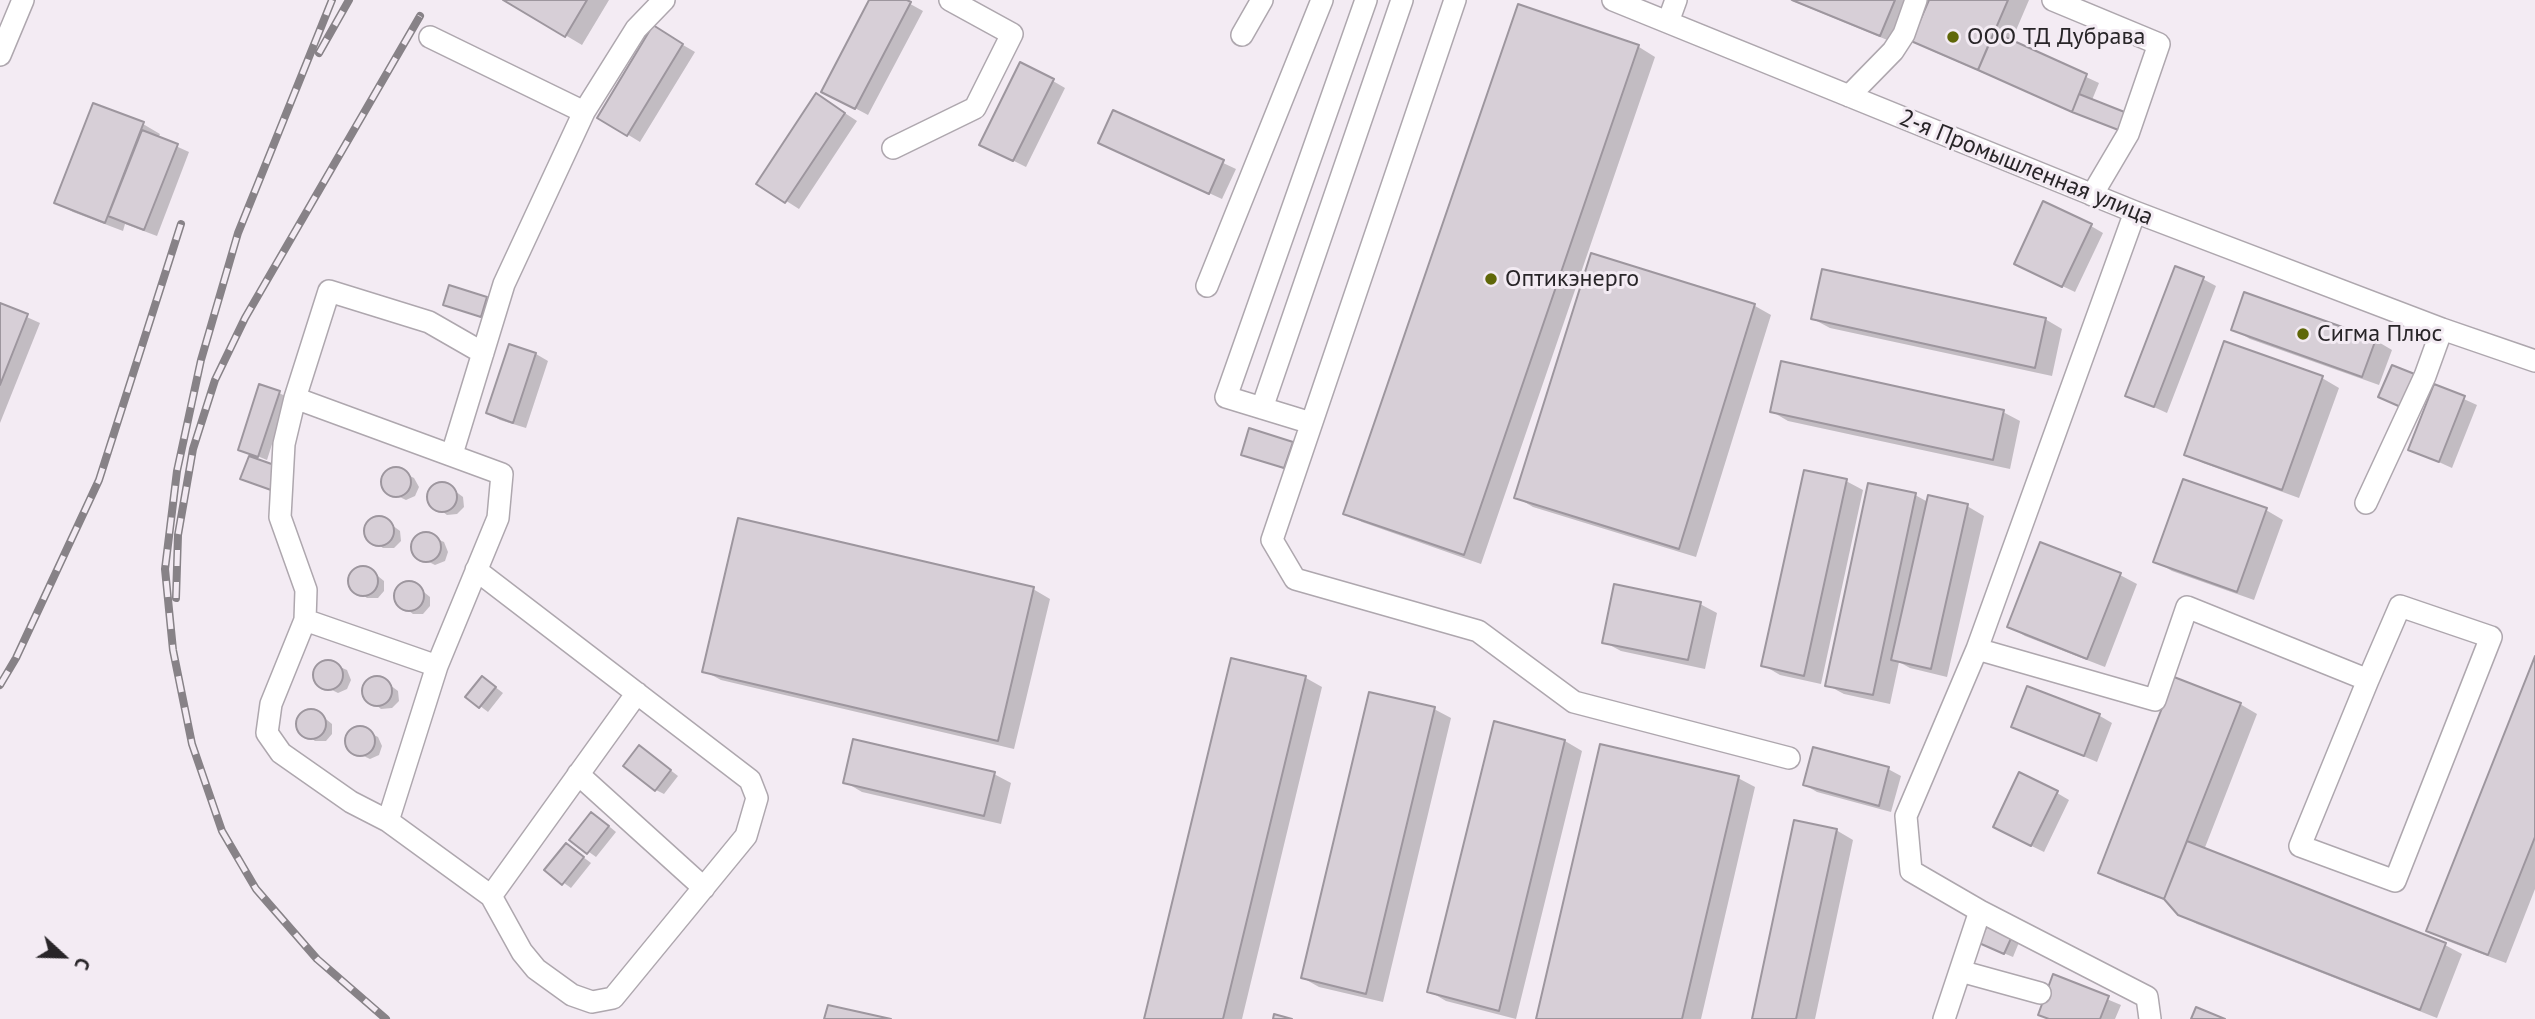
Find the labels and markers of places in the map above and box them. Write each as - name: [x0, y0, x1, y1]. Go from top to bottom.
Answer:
- place label: ООО ТД Дубрава: [1967, 23, 2145, 51]
- marker: ООО ТД Дубрава: [1945, 29, 1961, 45]
- place label: Оптикэнерго: [1505, 265, 1639, 293]
- marker: Оптикэнерго: [1483, 271, 1499, 287]
- place label: Сигма Плюс: [2317, 320, 2442, 348]
- marker: Сигма Плюс: [2295, 326, 2311, 342]

